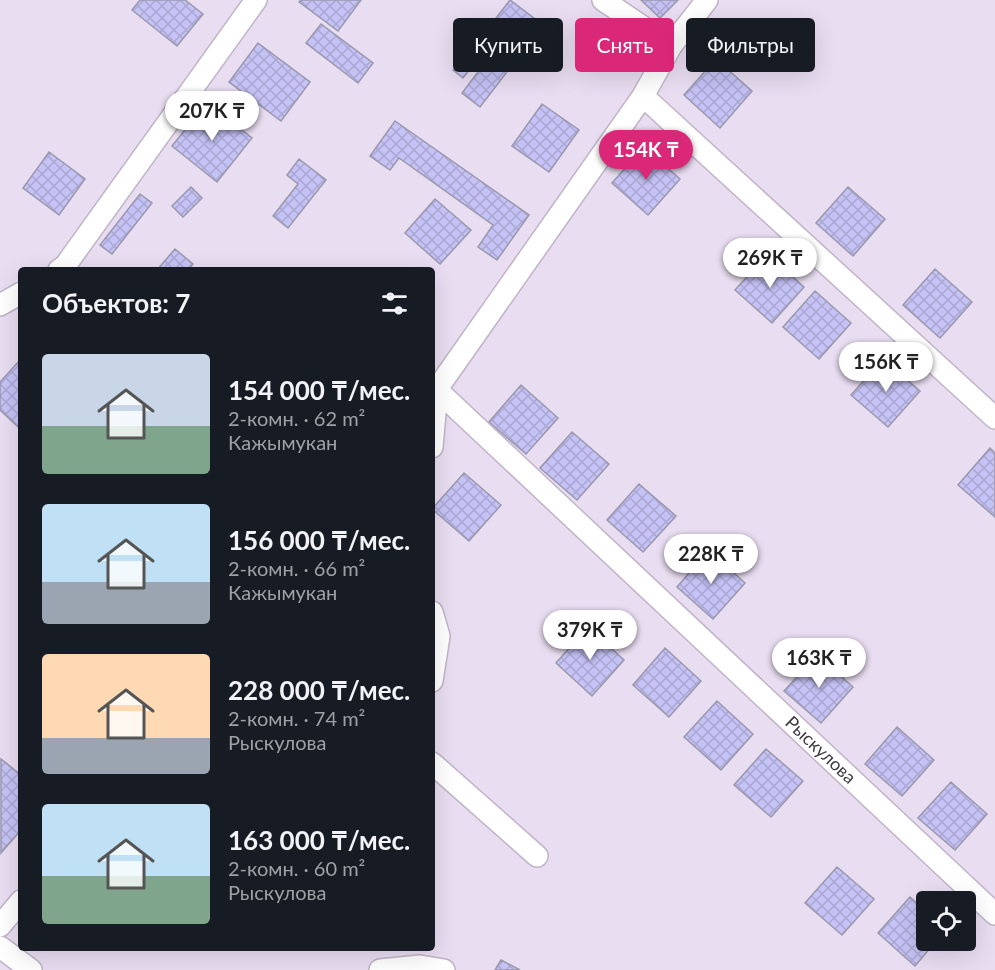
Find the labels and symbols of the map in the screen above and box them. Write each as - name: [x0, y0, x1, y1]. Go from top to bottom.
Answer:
- pin: 207K ₸: [163, 91, 261, 142]
- pin: 154K ₸: [597, 130, 695, 181]
- pin: 269K ₸: [721, 238, 819, 289]
- pin: 156K ₸: [837, 342, 935, 393]
- pin: 228K ₸: [662, 534, 760, 585]
- pin: 379K ₸: [541, 610, 639, 661]
- pin: 163K ₸: [770, 638, 868, 689]
- street label: Рыскулова: [781, 711, 861, 788]

